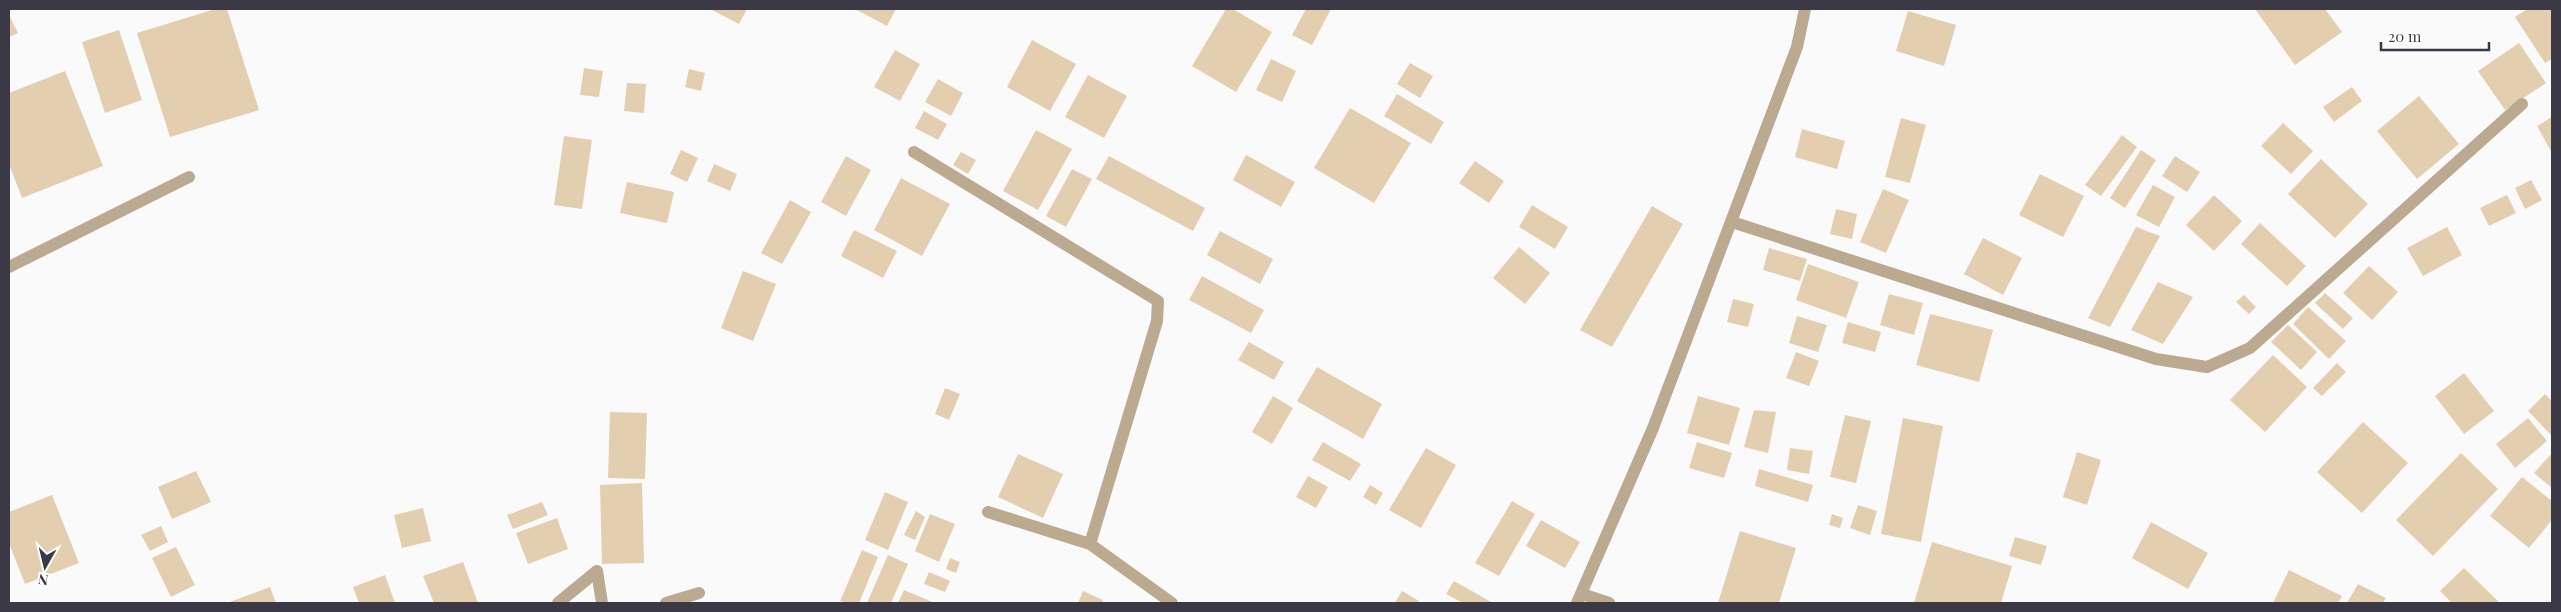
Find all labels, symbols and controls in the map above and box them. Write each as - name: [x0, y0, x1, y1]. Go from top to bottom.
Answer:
- scale bar: [2381, 20, 2488, 52]
- text: 20 m: [2388, 26, 2422, 46]
- north arrow: [20, 542, 70, 592]
- text: N: [37, 570, 49, 590]

